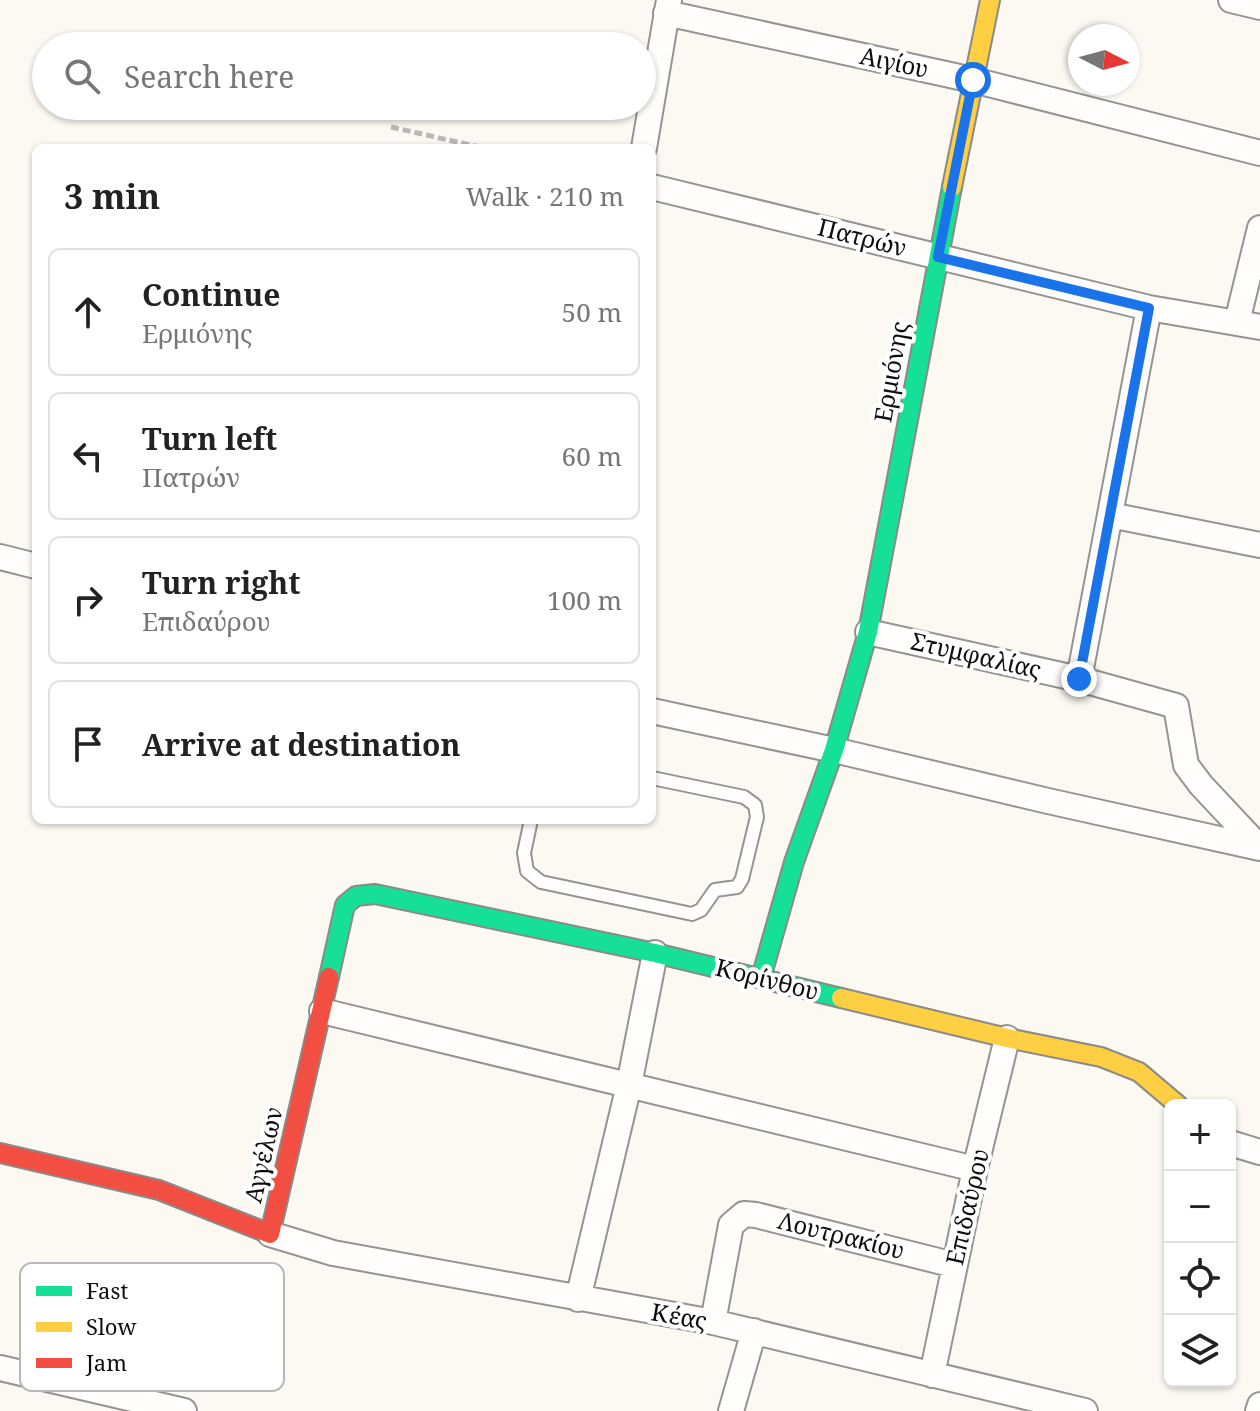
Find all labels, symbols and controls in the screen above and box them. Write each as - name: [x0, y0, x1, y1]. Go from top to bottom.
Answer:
- north arrow: [1068, 24, 1140, 96]
- search box: [32, 32, 656, 120]
- street label: Αιγίου: [857, 38, 932, 85]
- icon: search: [60, 54, 104, 98]
- text: Search here: [124, 56, 294, 97]
- route start: [955, 62, 991, 98]
- text: 3 min: [64, 173, 160, 219]
- text: Walk · 210 m: [466, 178, 624, 214]
- street label: Πατρών: [815, 210, 910, 263]
- text: Continue: [142, 274, 280, 315]
- icon: ahead: [66, 290, 110, 334]
- text: 50 m: [562, 294, 622, 330]
- text: Ερμιόνης: [142, 315, 252, 351]
- street label: Ερμιόνης: [865, 319, 916, 425]
- text: Turn left: [142, 418, 277, 459]
- icon: left: [66, 434, 110, 478]
- text: 60 m: [562, 438, 622, 474]
- text: Πατρών: [142, 459, 240, 495]
- text: Turn right: [142, 562, 300, 603]
- icon: right: [66, 578, 110, 622]
- text: 100 m: [547, 582, 622, 618]
- text: Επιδαύρου: [142, 603, 271, 639]
- street label: Στυμφαλίας: [908, 624, 1045, 686]
- route end: [1061, 661, 1097, 697]
- icon: arrive: [66, 722, 110, 766]
- text: Arrive at destination: [142, 724, 461, 765]
- street label: Κορίνθου: [712, 950, 822, 1007]
- map controls: [1164, 1099, 1236, 1387]
- button: +: [1164, 1099, 1236, 1171]
- street label: Αγγέλων: [236, 1103, 290, 1206]
- street label: Επιδαύρου: [937, 1145, 996, 1268]
- button: −: [1164, 1171, 1236, 1243]
- street label: Λουτρακίου: [775, 1203, 908, 1266]
- button: locate: [1164, 1243, 1236, 1315]
- legend: [20, 1263, 284, 1391]
- text: Fast: [86, 1275, 128, 1305]
- street label: Κέας: [649, 1294, 710, 1337]
- text: Slow: [86, 1311, 136, 1341]
- button: layers: [1164, 1315, 1236, 1387]
- text: Jam: [85, 1347, 127, 1377]

